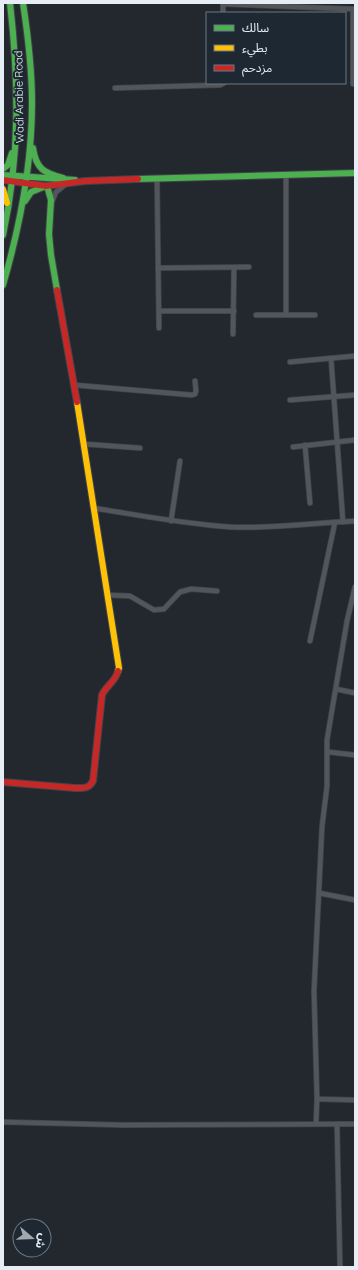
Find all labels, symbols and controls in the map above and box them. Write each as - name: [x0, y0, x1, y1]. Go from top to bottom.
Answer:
- legend: [206, 12, 346, 84]
- text: سالك: [242, 20, 269, 35]
- text: بطيء: [242, 40, 268, 58]
- street label: Wadi Arabie Road: [11, 51, 27, 143]
- text: مزدحم: [242, 60, 272, 77]
- north arrow: [12, 1218, 52, 1258]
- text: ش: [32, 1232, 51, 1251]

